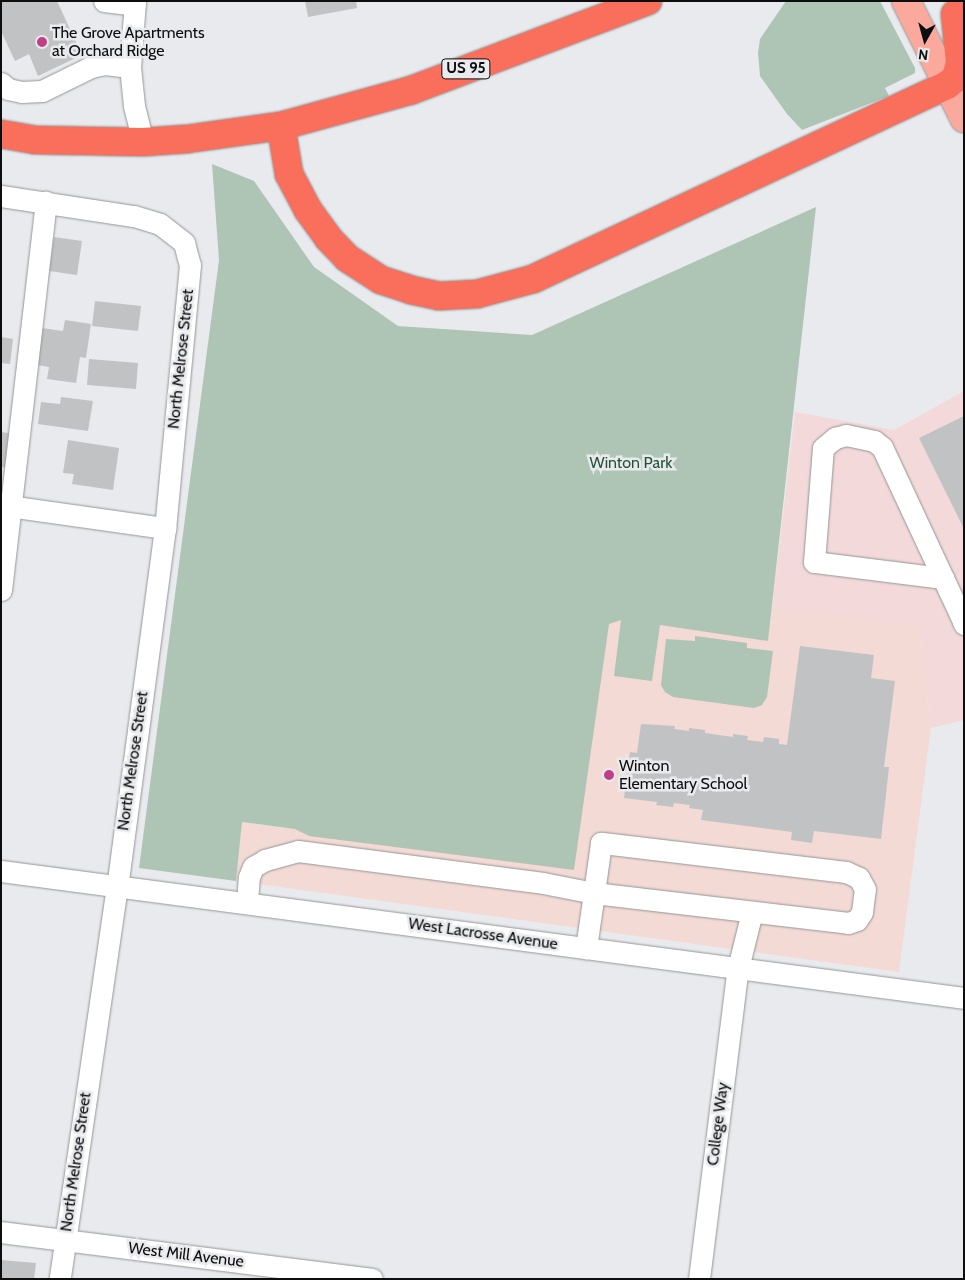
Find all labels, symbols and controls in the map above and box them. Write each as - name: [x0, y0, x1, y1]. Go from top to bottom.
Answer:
- north arrow: [900, 15, 950, 65]
- place label: The Grove Apartments at Orchard Ridge: [52, 23, 205, 61]
- marker: The Grove Apartments at Orchard Ridge: [36, 36, 48, 48]
- text: N: [917, 45, 929, 64]
- road number: US 95: [441, 56, 491, 82]
- street label: North Melrose Street: [164, 288, 198, 430]
- park label: Winton Park: [590, 453, 672, 473]
- street label: North Melrose Street: [114, 690, 152, 832]
- place label: Winton Elementary School: [619, 756, 747, 794]
- marker: Winton Elementary School: [603, 769, 615, 781]
- street label: West Lacrosse Avenue: [407, 914, 559, 954]
- street label: College Way: [703, 1081, 733, 1167]
- street label: North Melrose Street: [57, 1091, 95, 1233]
- street label: West Mill Avenue: [127, 1238, 245, 1272]

